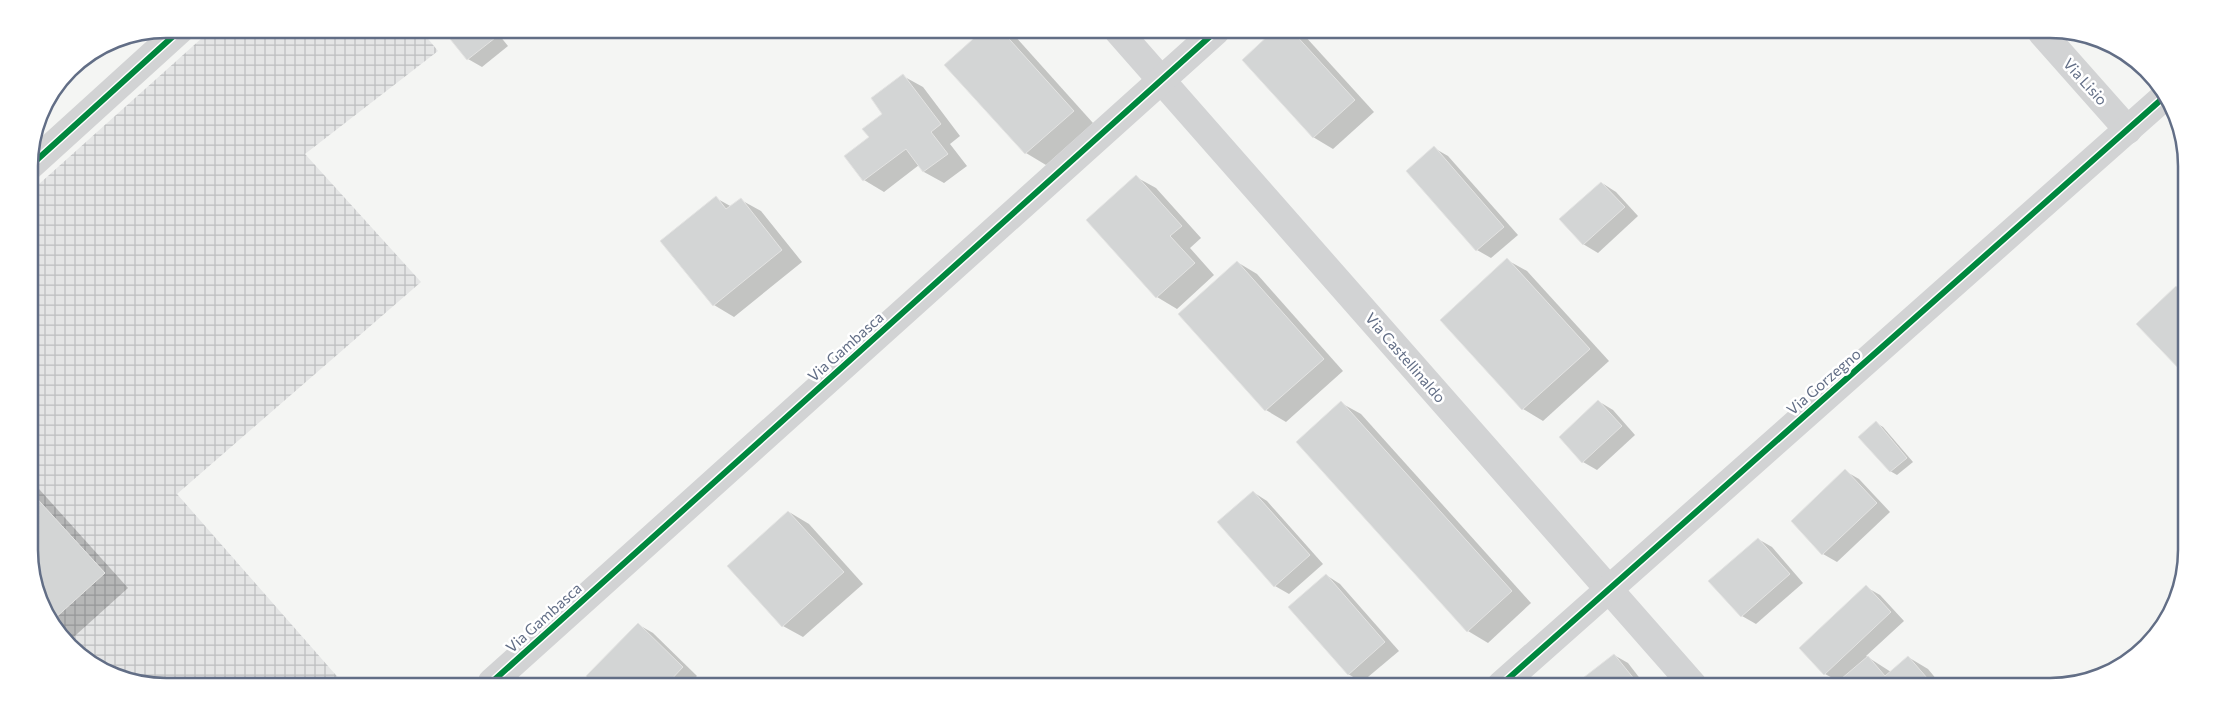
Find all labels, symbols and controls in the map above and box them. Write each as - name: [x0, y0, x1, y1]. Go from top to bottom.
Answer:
- street label: Via Lisio: [2060, 54, 2112, 109]
- street label: Via Gambasca: [804, 308, 887, 385]
- street label: Via Castellinaldo: [1362, 309, 1450, 406]
- street label: Via Gorzegno: [1783, 344, 1864, 418]
- street label: Via Gambasca: [502, 579, 585, 656]

